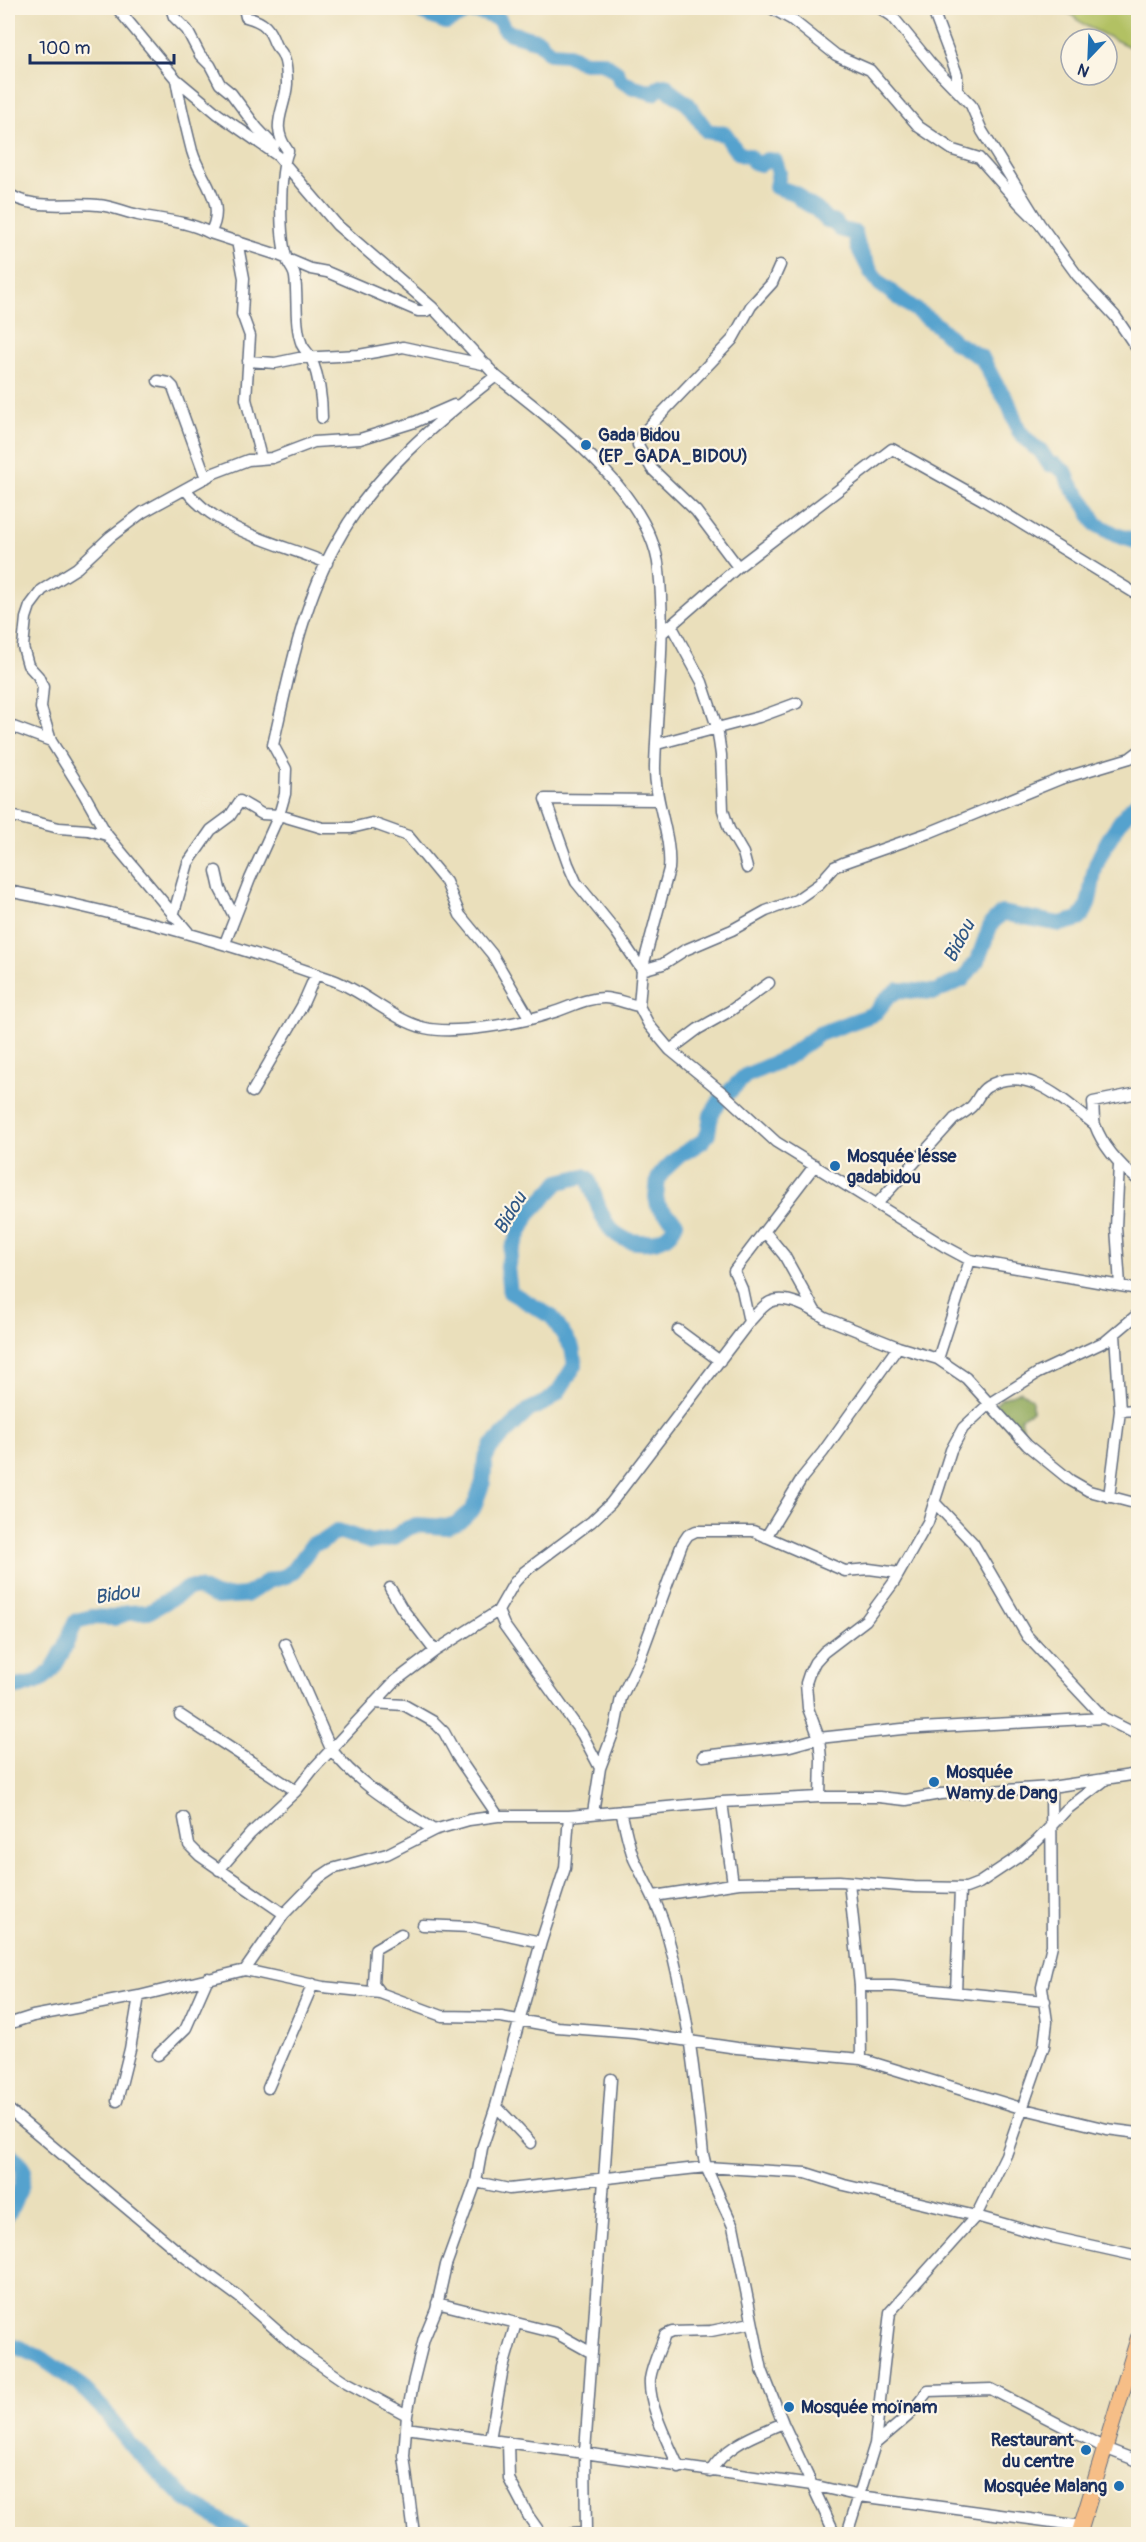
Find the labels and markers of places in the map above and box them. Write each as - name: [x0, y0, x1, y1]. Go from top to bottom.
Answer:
- place label: Gada Bidou (EP_GADA_BIDOU): [598, 424, 748, 468]
- marker: Gada Bidou (EP_GADA_BIDOU): [579, 438, 593, 452]
- place label: Mosquée lésse gadabidou: [847, 1145, 957, 1189]
- marker: Mosquée lésse gadabidou: [828, 1159, 842, 1173]
- place label: Mosquée Wamy de Dang: [946, 1761, 1057, 1805]
- marker: Mosquée Wamy de Dang: [927, 1775, 941, 1789]
- place label: Mosquée moïnam: [801, 2396, 937, 2419]
- marker: Mosquée moïnam: [782, 2400, 796, 2414]
- place label: Restaurant du centre: [991, 2429, 1075, 2473]
- marker: Restaurant du centre: [1079, 2443, 1093, 2457]
- place label: Mosquée Malang: [984, 2475, 1107, 2498]
- marker: Mosquée Malang: [1112, 2479, 1126, 2493]

